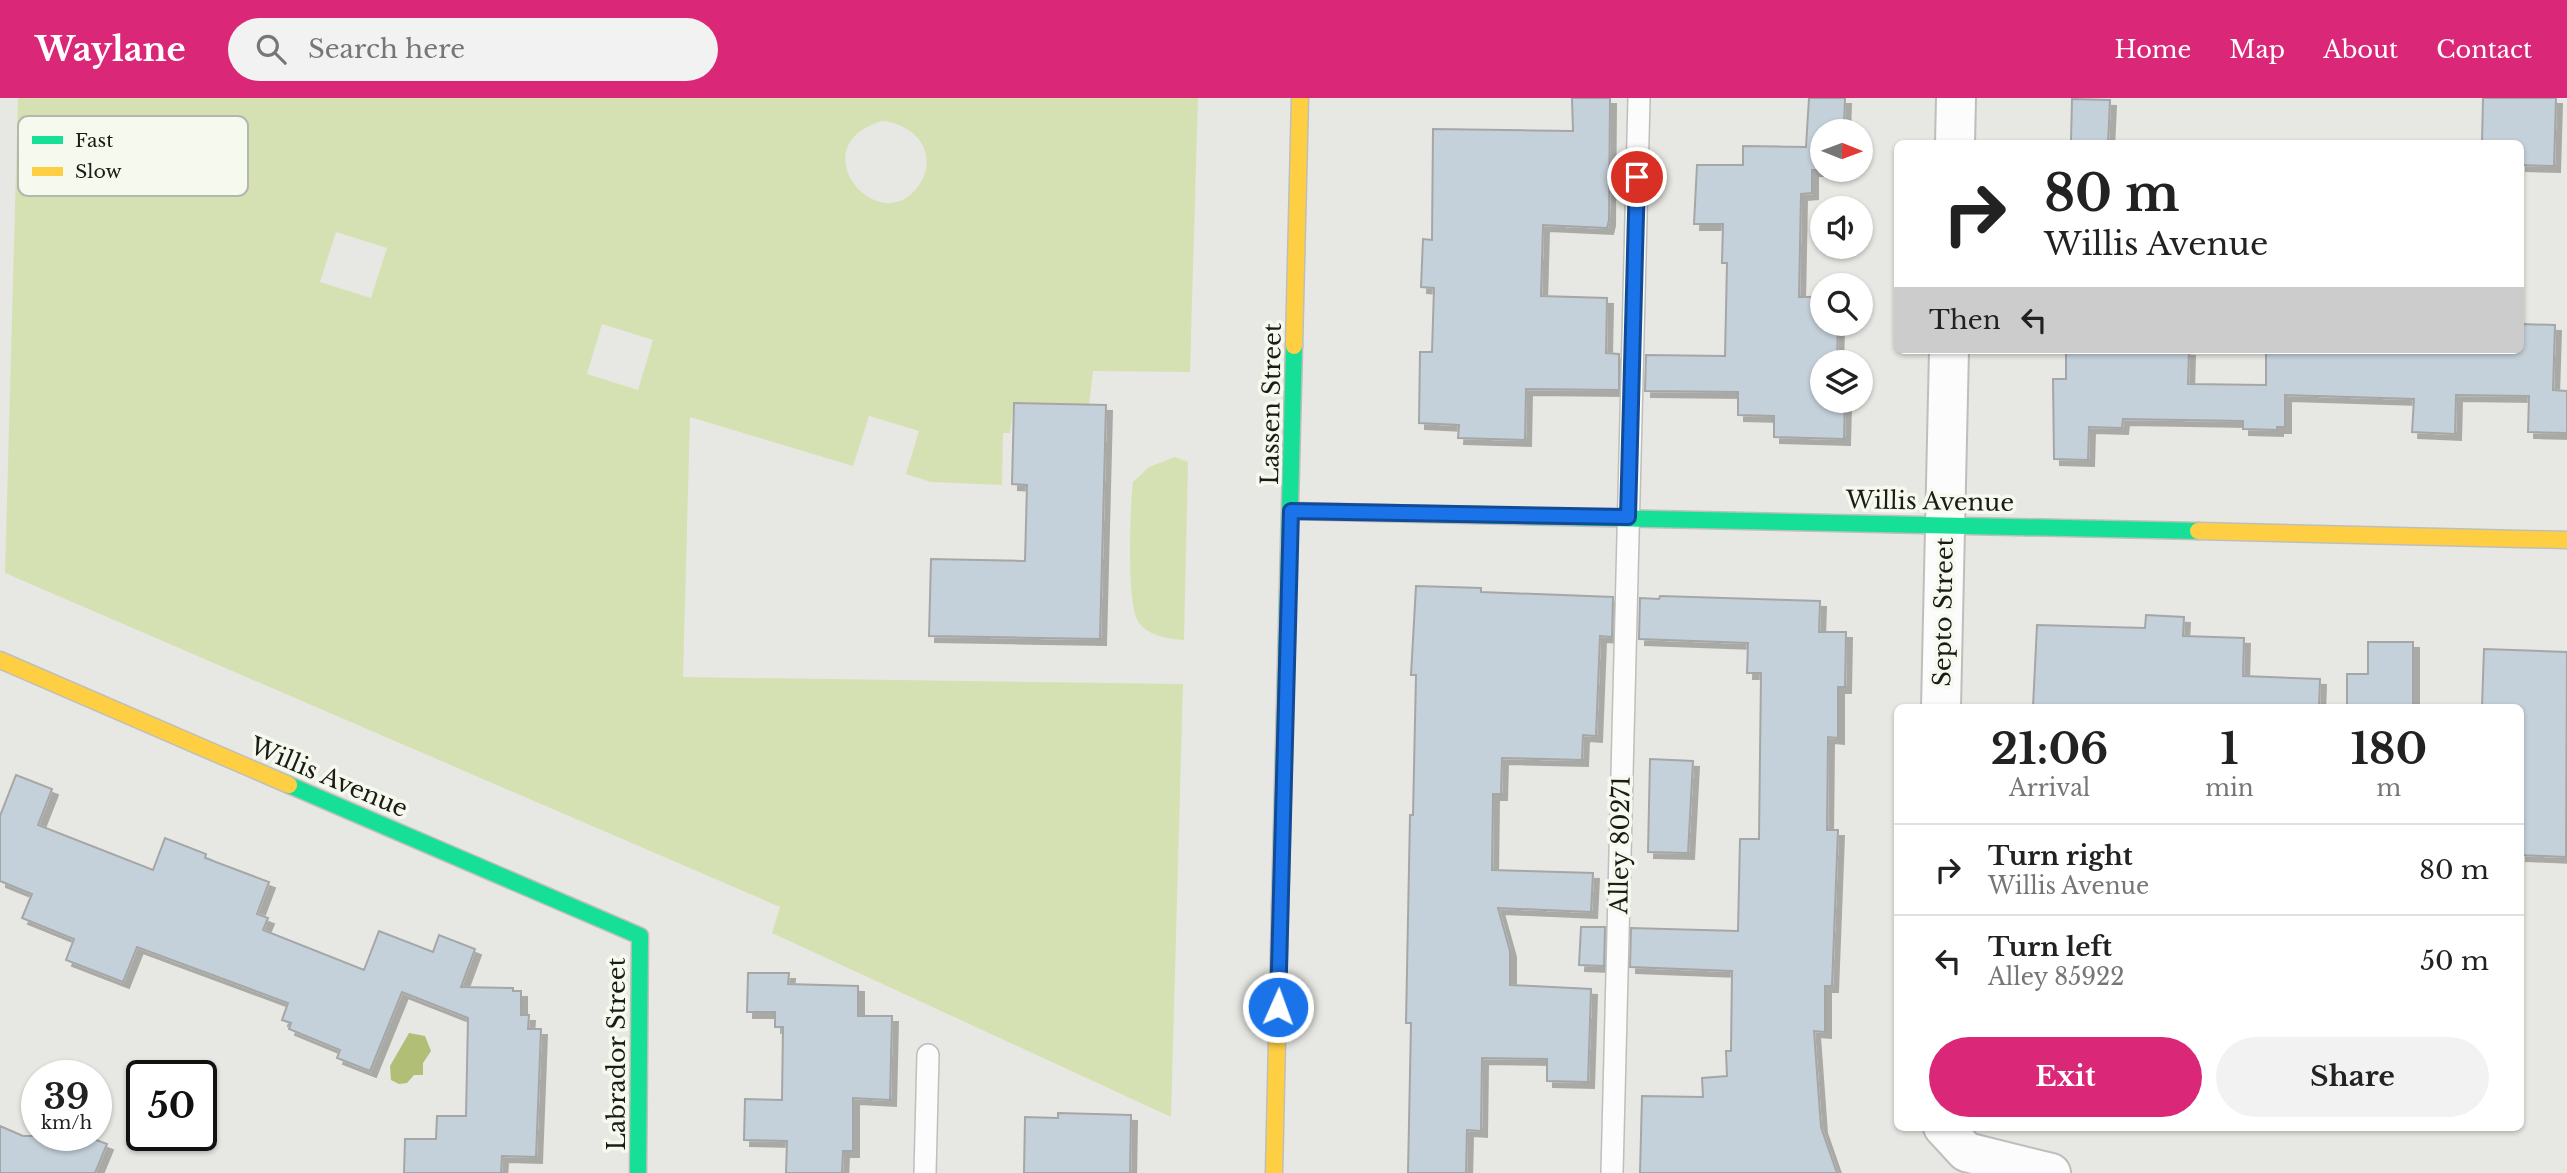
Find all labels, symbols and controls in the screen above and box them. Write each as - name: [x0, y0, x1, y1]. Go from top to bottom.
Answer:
- search box: [228, 18, 718, 81]
- text: Waylane: [35, 29, 186, 70]
- icon: search: [252, 30, 290, 68]
- text: Search here: [308, 33, 465, 65]
- text: Home: [2115, 35, 2191, 64]
- text: Map: [2229, 35, 2285, 64]
- text: About: [2323, 35, 2398, 64]
- text: Contact: [2436, 35, 2532, 64]
- legend: [18, 116, 248, 196]
- north arrow: [1810, 119, 1872, 182]
- map controls: [1810, 119, 1873, 413]
- text: Fast: [75, 129, 114, 152]
- pin: [1607, 147, 1667, 207]
- icon: arrive: [1618, 158, 1656, 196]
- text: Slow: [75, 160, 122, 183]
- text: 80 m: [2044, 163, 2179, 224]
- icon: right: [1929, 168, 2020, 259]
- button: sound: [1810, 196, 1873, 259]
- text: Willis Avenue: [2044, 224, 2268, 264]
- button: search: [1810, 273, 1873, 336]
- icon: left: [2015, 301, 2053, 339]
- text: Then: [1929, 304, 2001, 336]
- street label: Lassen Street: [1255, 323, 1287, 485]
- button: layers: [1810, 350, 1873, 413]
- street label: Willis Avenue: [1845, 485, 2014, 517]
- street label: Septo Street: [1927, 537, 1959, 687]
- text: 21:06: [1991, 723, 2108, 775]
- text: 1: [2220, 723, 2239, 775]
- text: 180: [2350, 723, 2427, 775]
- street label: Willis Avenue: [245, 730, 412, 823]
- text: Arrival: [2009, 774, 2090, 802]
- text: min: [2205, 774, 2254, 802]
- text: m: [2376, 774, 2401, 802]
- street label: Alley 80271: [1604, 776, 1636, 915]
- text: Turn right: [1988, 840, 2133, 872]
- icon: right: [1929, 851, 1967, 889]
- text: 80 m: [2419, 854, 2489, 886]
- text: Willis Avenue: [1988, 872, 2149, 900]
- text: Turn left: [1988, 931, 2112, 963]
- icon: left: [1929, 942, 1967, 980]
- text: 50 m: [2420, 945, 2489, 977]
- street label: Labrador Street: [602, 958, 631, 1150]
- text: Alley 85922: [1988, 963, 2124, 991]
- position arrow: [1241, 970, 1315, 1044]
- button: Exit: [1929, 1037, 2202, 1117]
- button: Share: [2216, 1037, 2489, 1117]
- speed limit sign: 50: [126, 1060, 217, 1151]
- text: 39: [44, 1075, 89, 1118]
- text: km/h: [41, 1112, 92, 1134]

